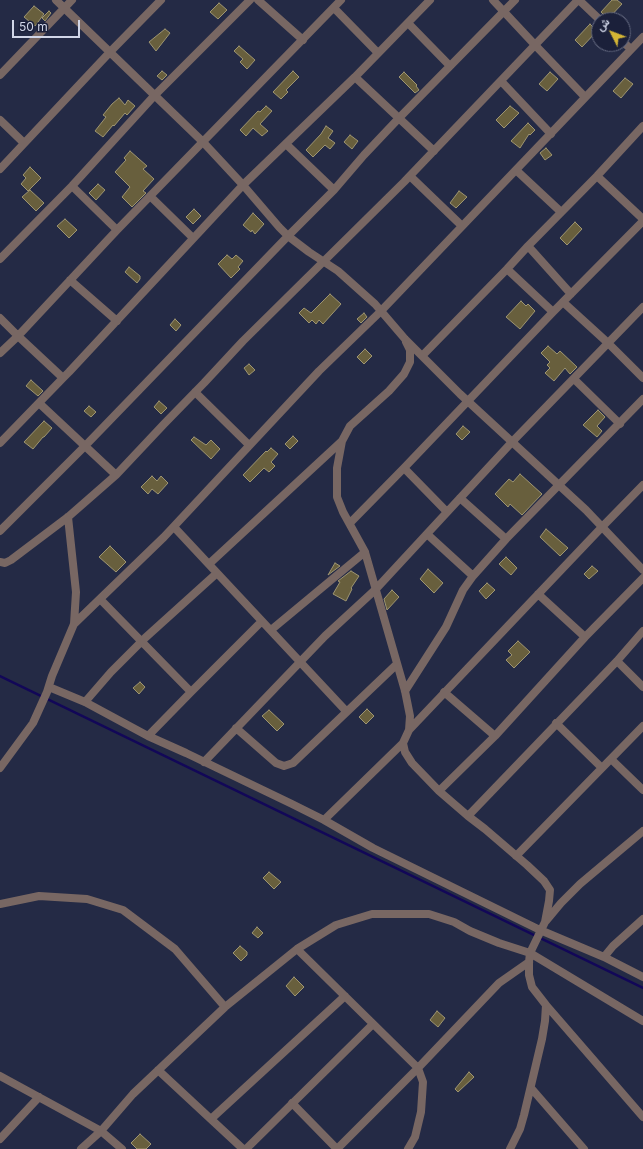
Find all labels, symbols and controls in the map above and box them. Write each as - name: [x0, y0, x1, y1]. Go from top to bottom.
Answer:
- scale bar: [14, 12, 82, 38]
- north arrow: [591, 12, 631, 52]
- text: ش: [593, 15, 612, 34]
- text: 50 m: [19, 19, 48, 34]

